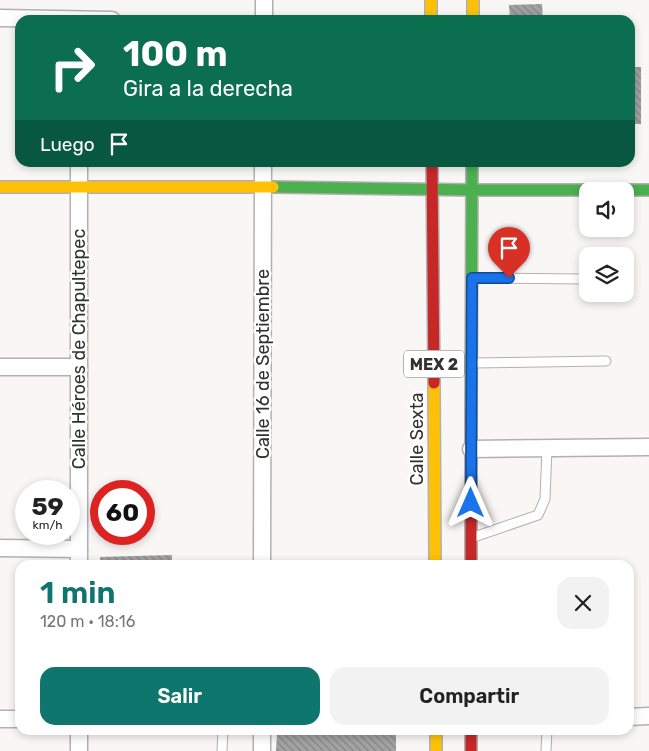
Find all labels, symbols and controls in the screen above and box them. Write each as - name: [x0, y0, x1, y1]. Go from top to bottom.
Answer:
- text: 100 m: [123, 33, 228, 75]
- icon: right: [40, 35, 105, 100]
- text: Gira a la derecha: [123, 75, 293, 102]
- icon: arrive: [105, 130, 133, 158]
- text: Luego: [40, 133, 95, 156]
- map controls: [579, 182, 634, 302]
- button: sound: [579, 182, 634, 237]
- pin: [488, 227, 530, 278]
- street label: Calle Héroes de Chapultepec: [68, 229, 90, 469]
- icon: arrive: [495, 234, 523, 262]
- button: layers: [579, 247, 634, 302]
- street label: Calle 16 de Septiembre: [252, 269, 274, 459]
- road number: MEX 2: [404, 350, 464, 378]
- street label: Calle Sexta: [406, 393, 428, 485]
- position arrow: [444, 476, 496, 528]
- speed limit sign: 60: [90, 480, 155, 545]
- text: 59: [31, 492, 64, 521]
- text: km/h: [33, 518, 62, 532]
- text: 1 min: [40, 575, 115, 611]
- button: close: [557, 577, 609, 629]
- text: 120 m · 18:16: [40, 612, 135, 631]
- button: Salir: [40, 667, 320, 725]
- button: Compartir: [330, 667, 609, 725]

